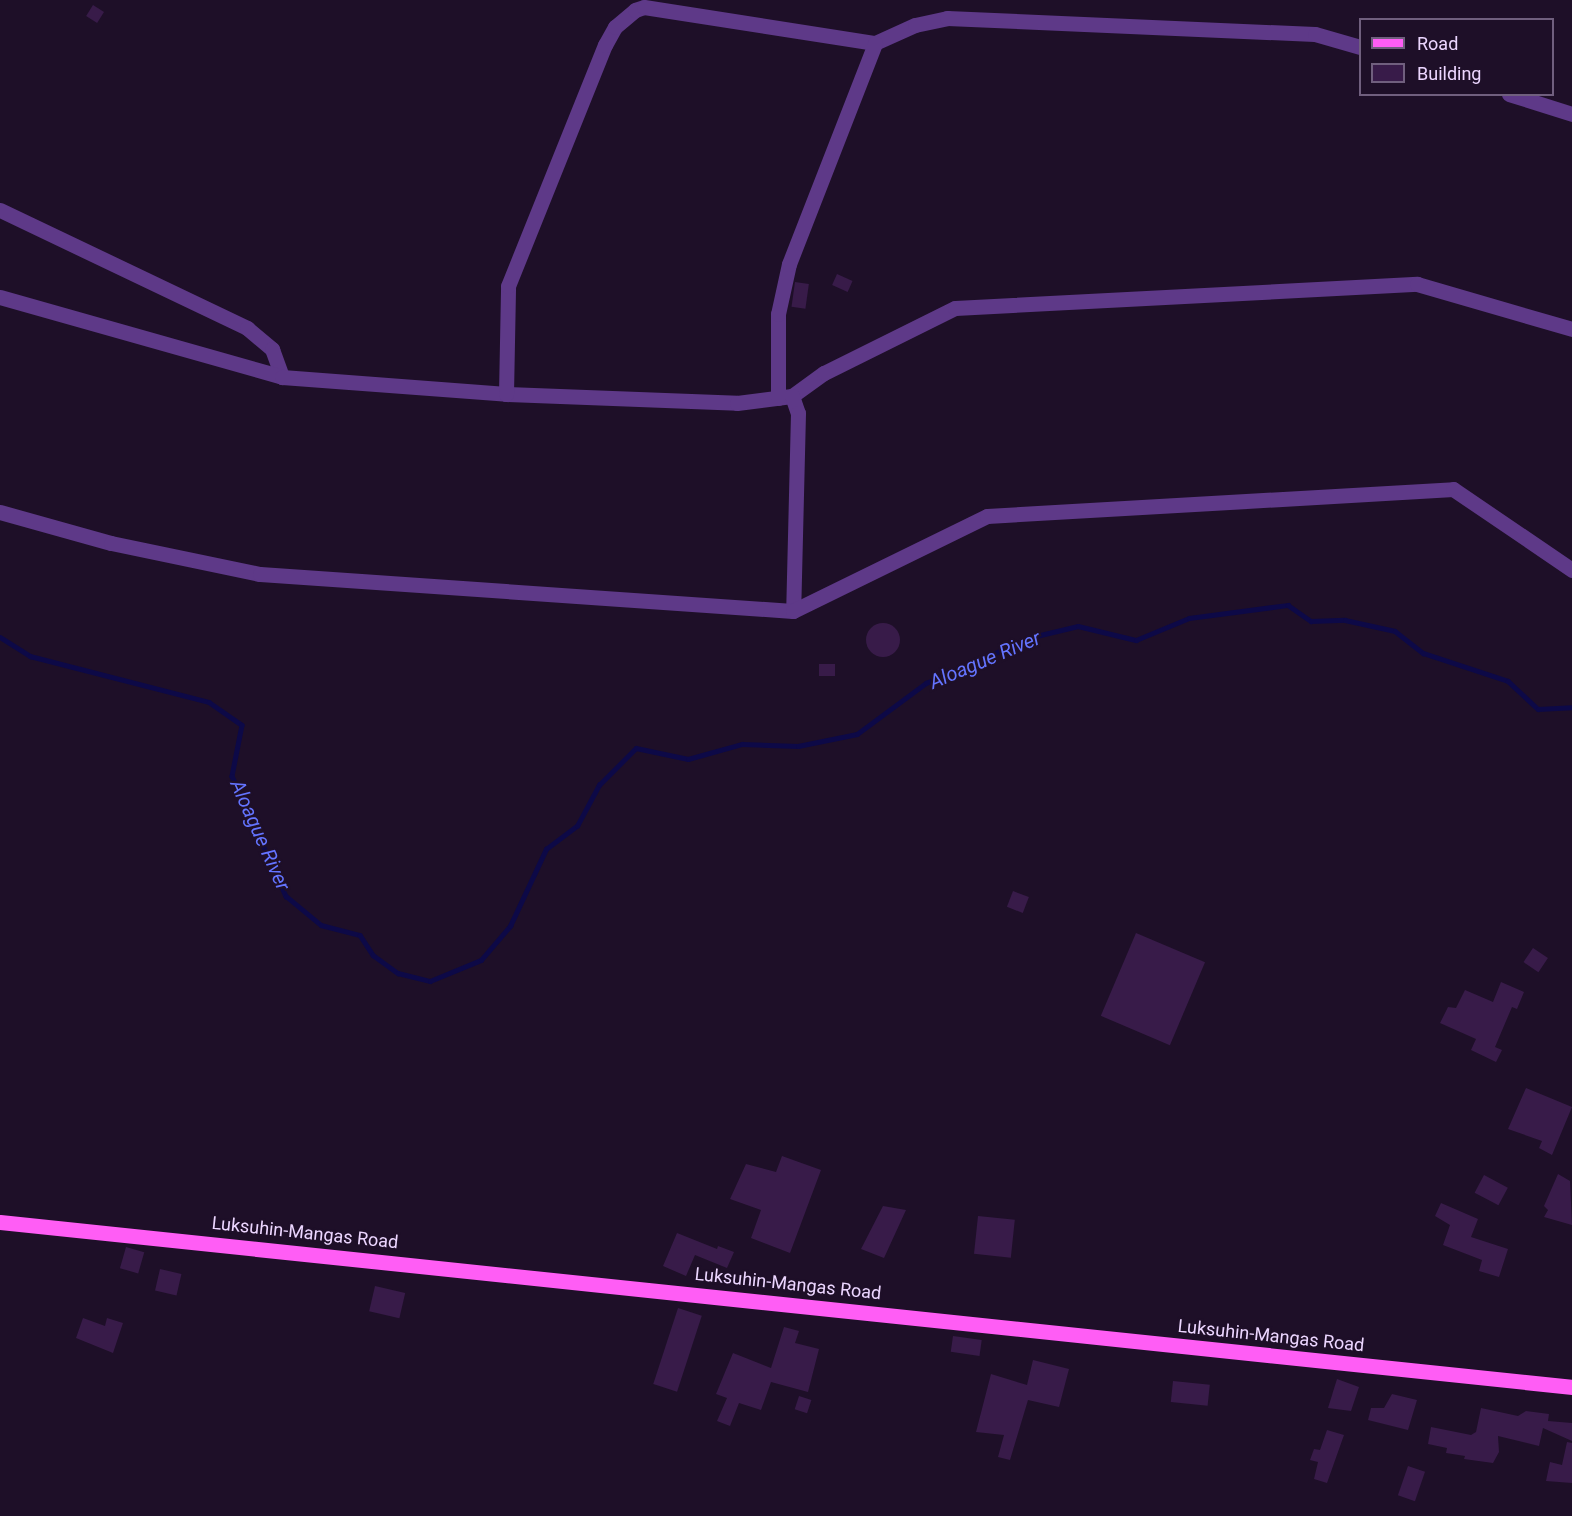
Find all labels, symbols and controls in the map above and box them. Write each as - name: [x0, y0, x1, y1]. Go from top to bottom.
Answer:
- legend: [1359, 18, 1554, 96]
- text: Road: [1417, 33, 1458, 54]
- text: Building: [1417, 63, 1481, 84]
- water label: Aloague River: [926, 626, 1044, 694]
- water label: Aloague River: [225, 776, 295, 894]
- street label: Luksuhin-Mangas Road: [211, 1212, 399, 1254]
- street label: Luksuhin-Mangas Road: [694, 1263, 882, 1305]
- street label: Luksuhin-Mangas Road: [1177, 1315, 1365, 1357]

